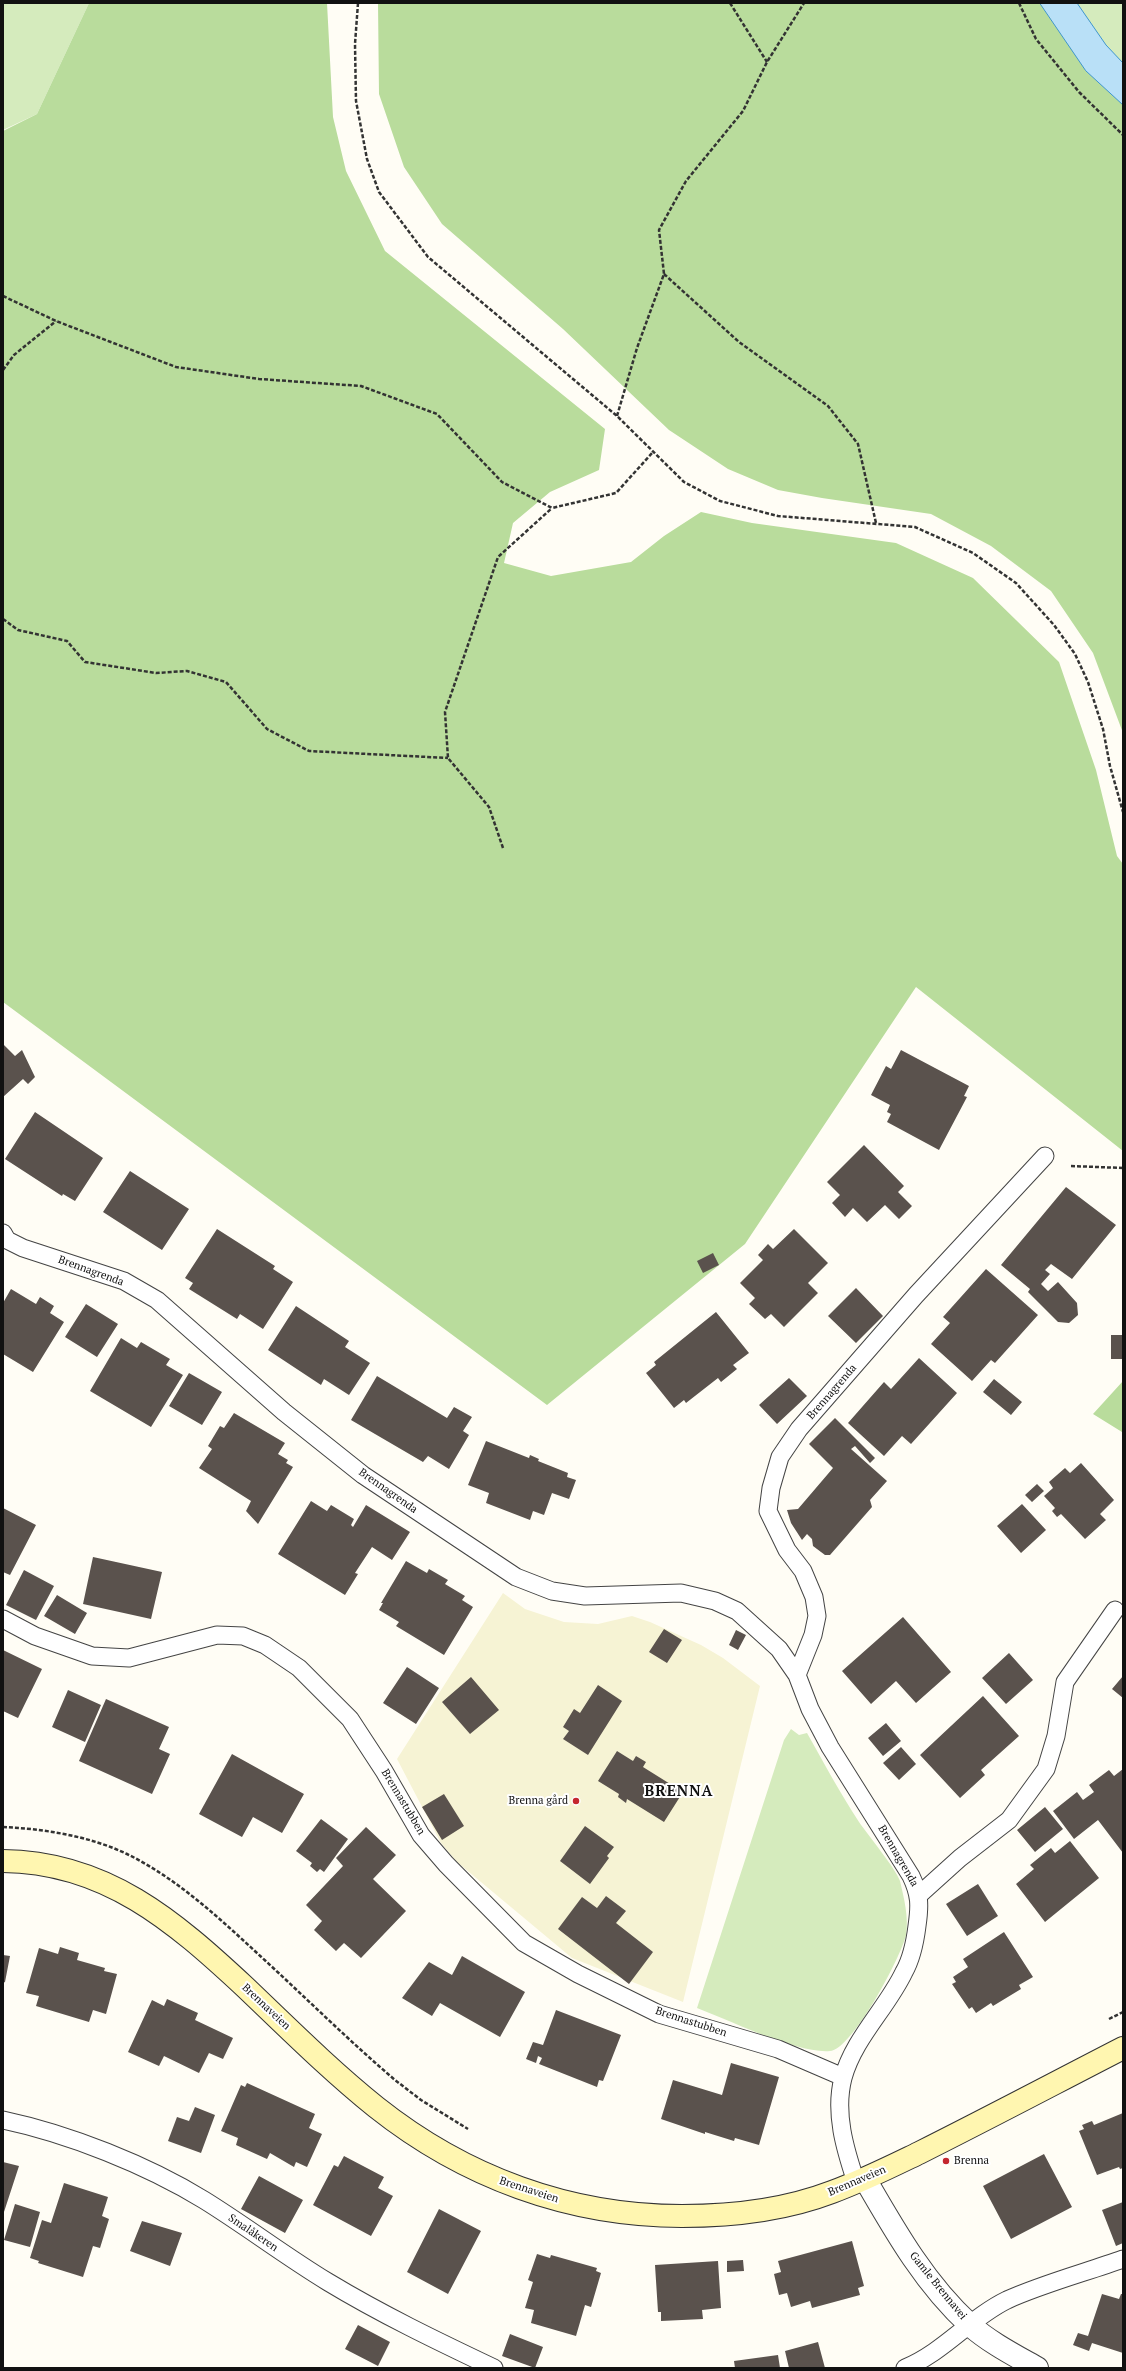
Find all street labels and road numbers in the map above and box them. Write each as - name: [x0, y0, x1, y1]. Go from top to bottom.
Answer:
- street label: Brennagrenda: [56, 1253, 126, 1289]
- street label: Brennagrenda: [804, 1362, 860, 1422]
- street label: Brennagrenda: [356, 1466, 420, 1516]
- street label: Brennastubben: [378, 1767, 428, 1837]
- street label: Brennagrenda: [875, 1823, 921, 1889]
- street label: Brennaveien: [239, 1981, 293, 2033]
- street label: Brennastubben: [654, 2004, 728, 2040]
- street label: Brennaveien: [826, 2163, 888, 2199]
- street label: Brennaveien: [498, 2174, 560, 2206]
- street label: Smalåkeren: [226, 2212, 280, 2254]
- street label: Gamle Brennavei: [907, 2249, 969, 2323]

